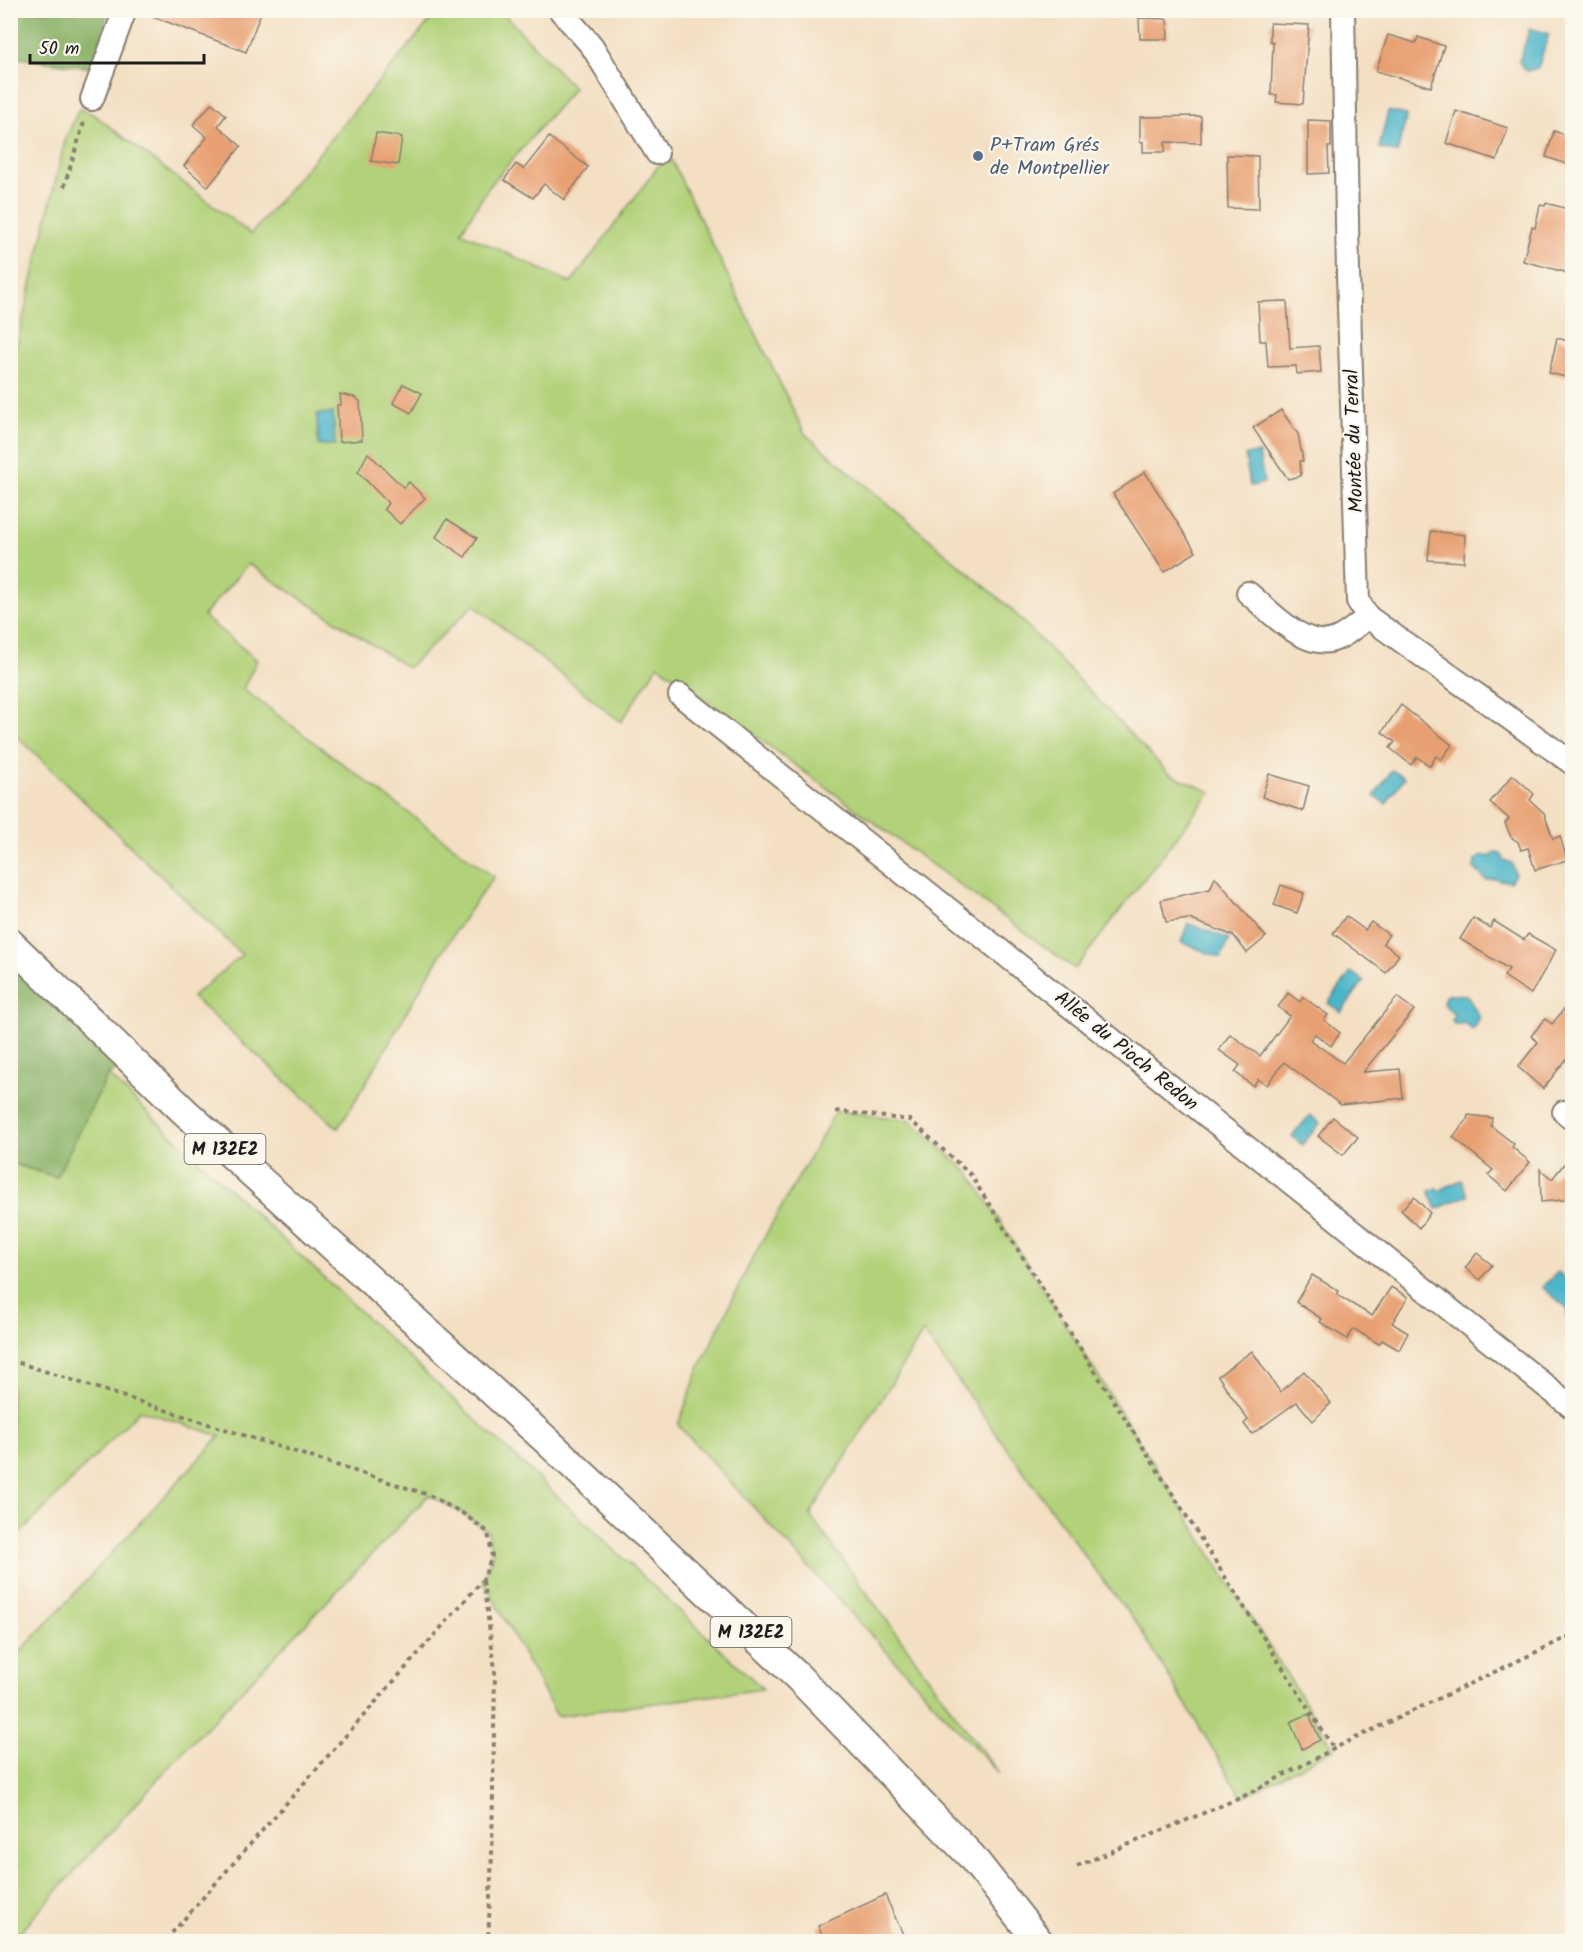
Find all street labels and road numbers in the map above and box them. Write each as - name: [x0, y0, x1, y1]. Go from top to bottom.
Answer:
- street label: Montée du Terral: [1336, 368, 1373, 513]
- street label: Allée du Pioch Redon: [1046, 983, 1205, 1120]
- road number: M 132E2: [184, 1134, 266, 1164]
- road number: M 132E2: [710, 1617, 792, 1647]

